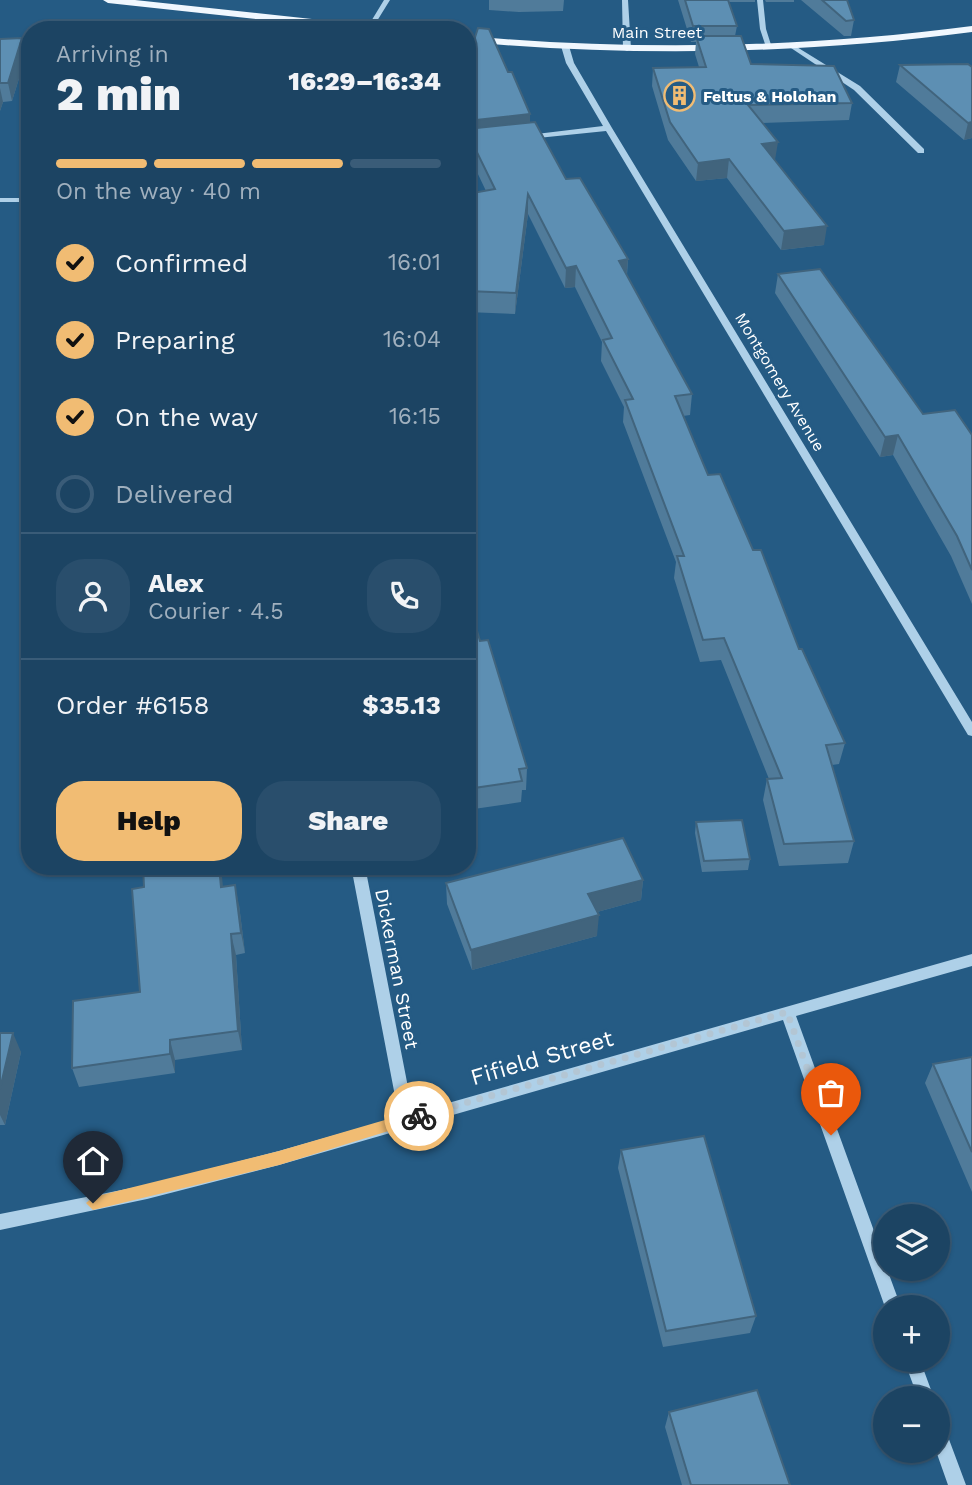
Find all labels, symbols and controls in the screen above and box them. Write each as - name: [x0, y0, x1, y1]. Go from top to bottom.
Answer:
- street label: Main Street: [612, 23, 702, 42]
- text: Arriving in: [56, 41, 169, 68]
- text: 16:29–16:34: [288, 66, 441, 96]
- text: 2 min: [56, 67, 181, 121]
- building icon: Feltus & Holohan: [663, 79, 697, 113]
- place label: Feltus & Holohan: [703, 87, 836, 106]
- text: On the way · 40 m: [56, 178, 261, 205]
- icon: check: [56, 244, 94, 282]
- text: Confirmed: [115, 248, 248, 278]
- text: 16:01: [388, 249, 441, 276]
- street label: Montgomery Avenue: [731, 309, 829, 455]
- icon: check: [56, 321, 94, 359]
- text: Preparing: [115, 325, 235, 355]
- text: 16:04: [383, 326, 441, 353]
- icon: check: [56, 398, 94, 436]
- text: On the way: [115, 402, 258, 432]
- text: 16:15: [389, 403, 441, 430]
- text: Delivered: [115, 479, 234, 509]
- button: person: [56, 559, 130, 633]
- button: phone: [367, 559, 441, 633]
- text: Alex: [148, 568, 204, 598]
- text: Courier · 4.5: [148, 598, 284, 625]
- text: Order #6158: [56, 690, 209, 720]
- text: $35.13: [362, 690, 441, 720]
- button: Help: [56, 781, 242, 861]
- button: Share: [256, 781, 441, 861]
- street label: Dickerman Street: [370, 887, 424, 1051]
- street label: Fifield Street: [468, 1025, 617, 1091]
- pin: [801, 1063, 861, 1135]
- icon: bag: [812, 1074, 850, 1112]
- courier: [384, 1081, 454, 1151]
- icon: bike: [400, 1097, 438, 1135]
- pin: [63, 1131, 123, 1203]
- icon: home: [74, 1142, 112, 1180]
- map controls: [873, 1204, 950, 1463]
- button: layers: [873, 1204, 950, 1281]
- button: +: [873, 1295, 950, 1372]
- button: −: [873, 1386, 950, 1463]

